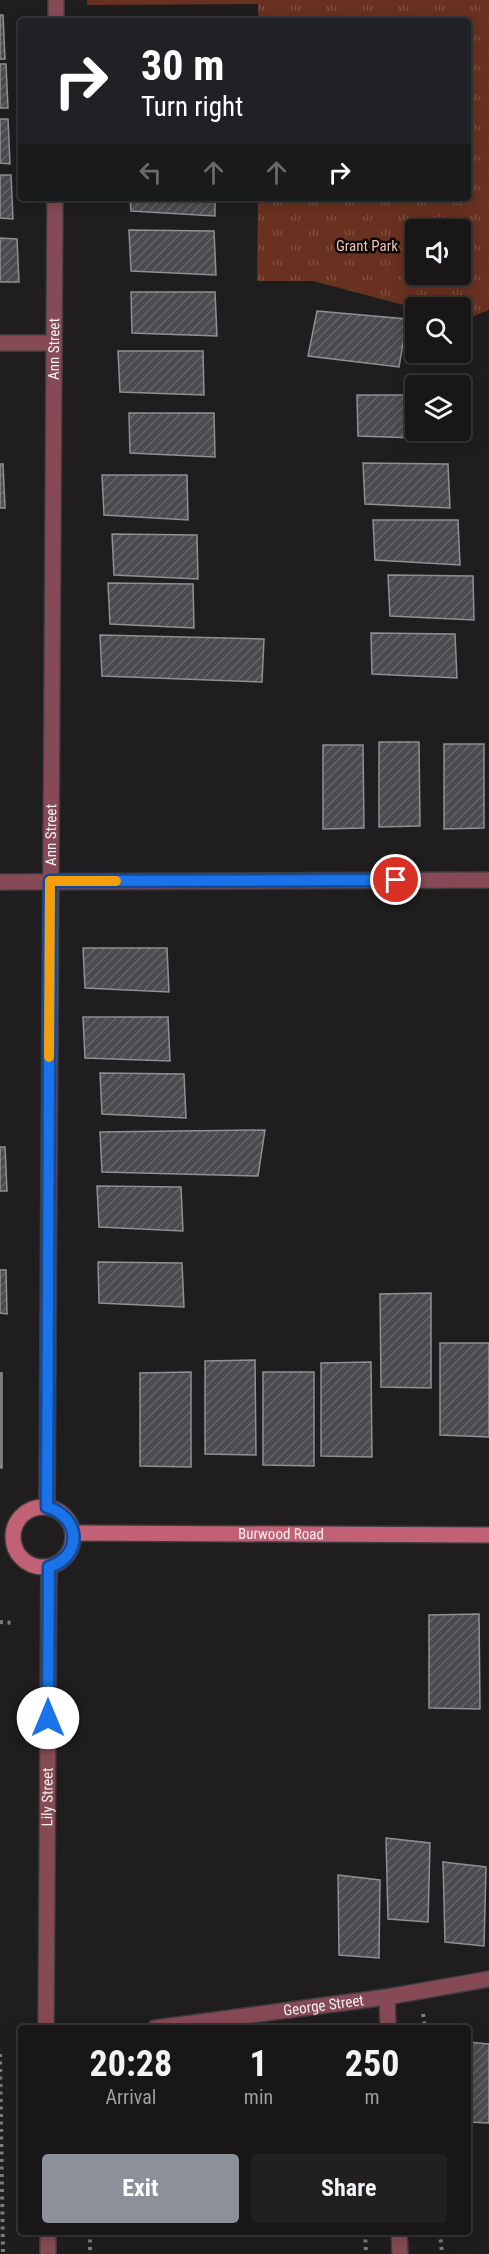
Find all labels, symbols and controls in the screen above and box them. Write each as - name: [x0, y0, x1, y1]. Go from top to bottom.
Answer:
- text: 30 m: [141, 41, 224, 90]
- icon: right: [42, 42, 120, 120]
- text: Turn right: [141, 91, 243, 123]
- icon: left: [134, 156, 167, 189]
- icon: ahead: [197, 156, 230, 189]
- icon: ahead: [260, 156, 293, 189]
- icon: right: [323, 156, 356, 189]
- map controls: [405, 219, 471, 441]
- button: sound: [405, 219, 471, 285]
- park label: Grant Park: [336, 237, 398, 255]
- button: search: [405, 297, 471, 363]
- street label: Ann Street: [45, 318, 63, 380]
- button: layers: [405, 375, 471, 441]
- street label: Ann Street: [42, 804, 60, 866]
- pin: [370, 854, 421, 905]
- icon: arrive: [379, 863, 412, 896]
- street label: Burwood Road: [238, 1525, 324, 1543]
- position arrow: [16, 1686, 80, 1750]
- street label: Lily Street: [38, 1767, 57, 1827]
- street label: George Street: [282, 1991, 365, 2020]
- text: 20:28: [90, 2043, 172, 2085]
- text: 1: [249, 2043, 268, 2085]
- text: 250: [345, 2043, 399, 2085]
- text: Arrival: [105, 2085, 156, 2109]
- text: min: [244, 2085, 273, 2109]
- text: m: [365, 2085, 380, 2109]
- button: Exit: [42, 2154, 239, 2223]
- button: Share: [251, 2154, 447, 2223]

